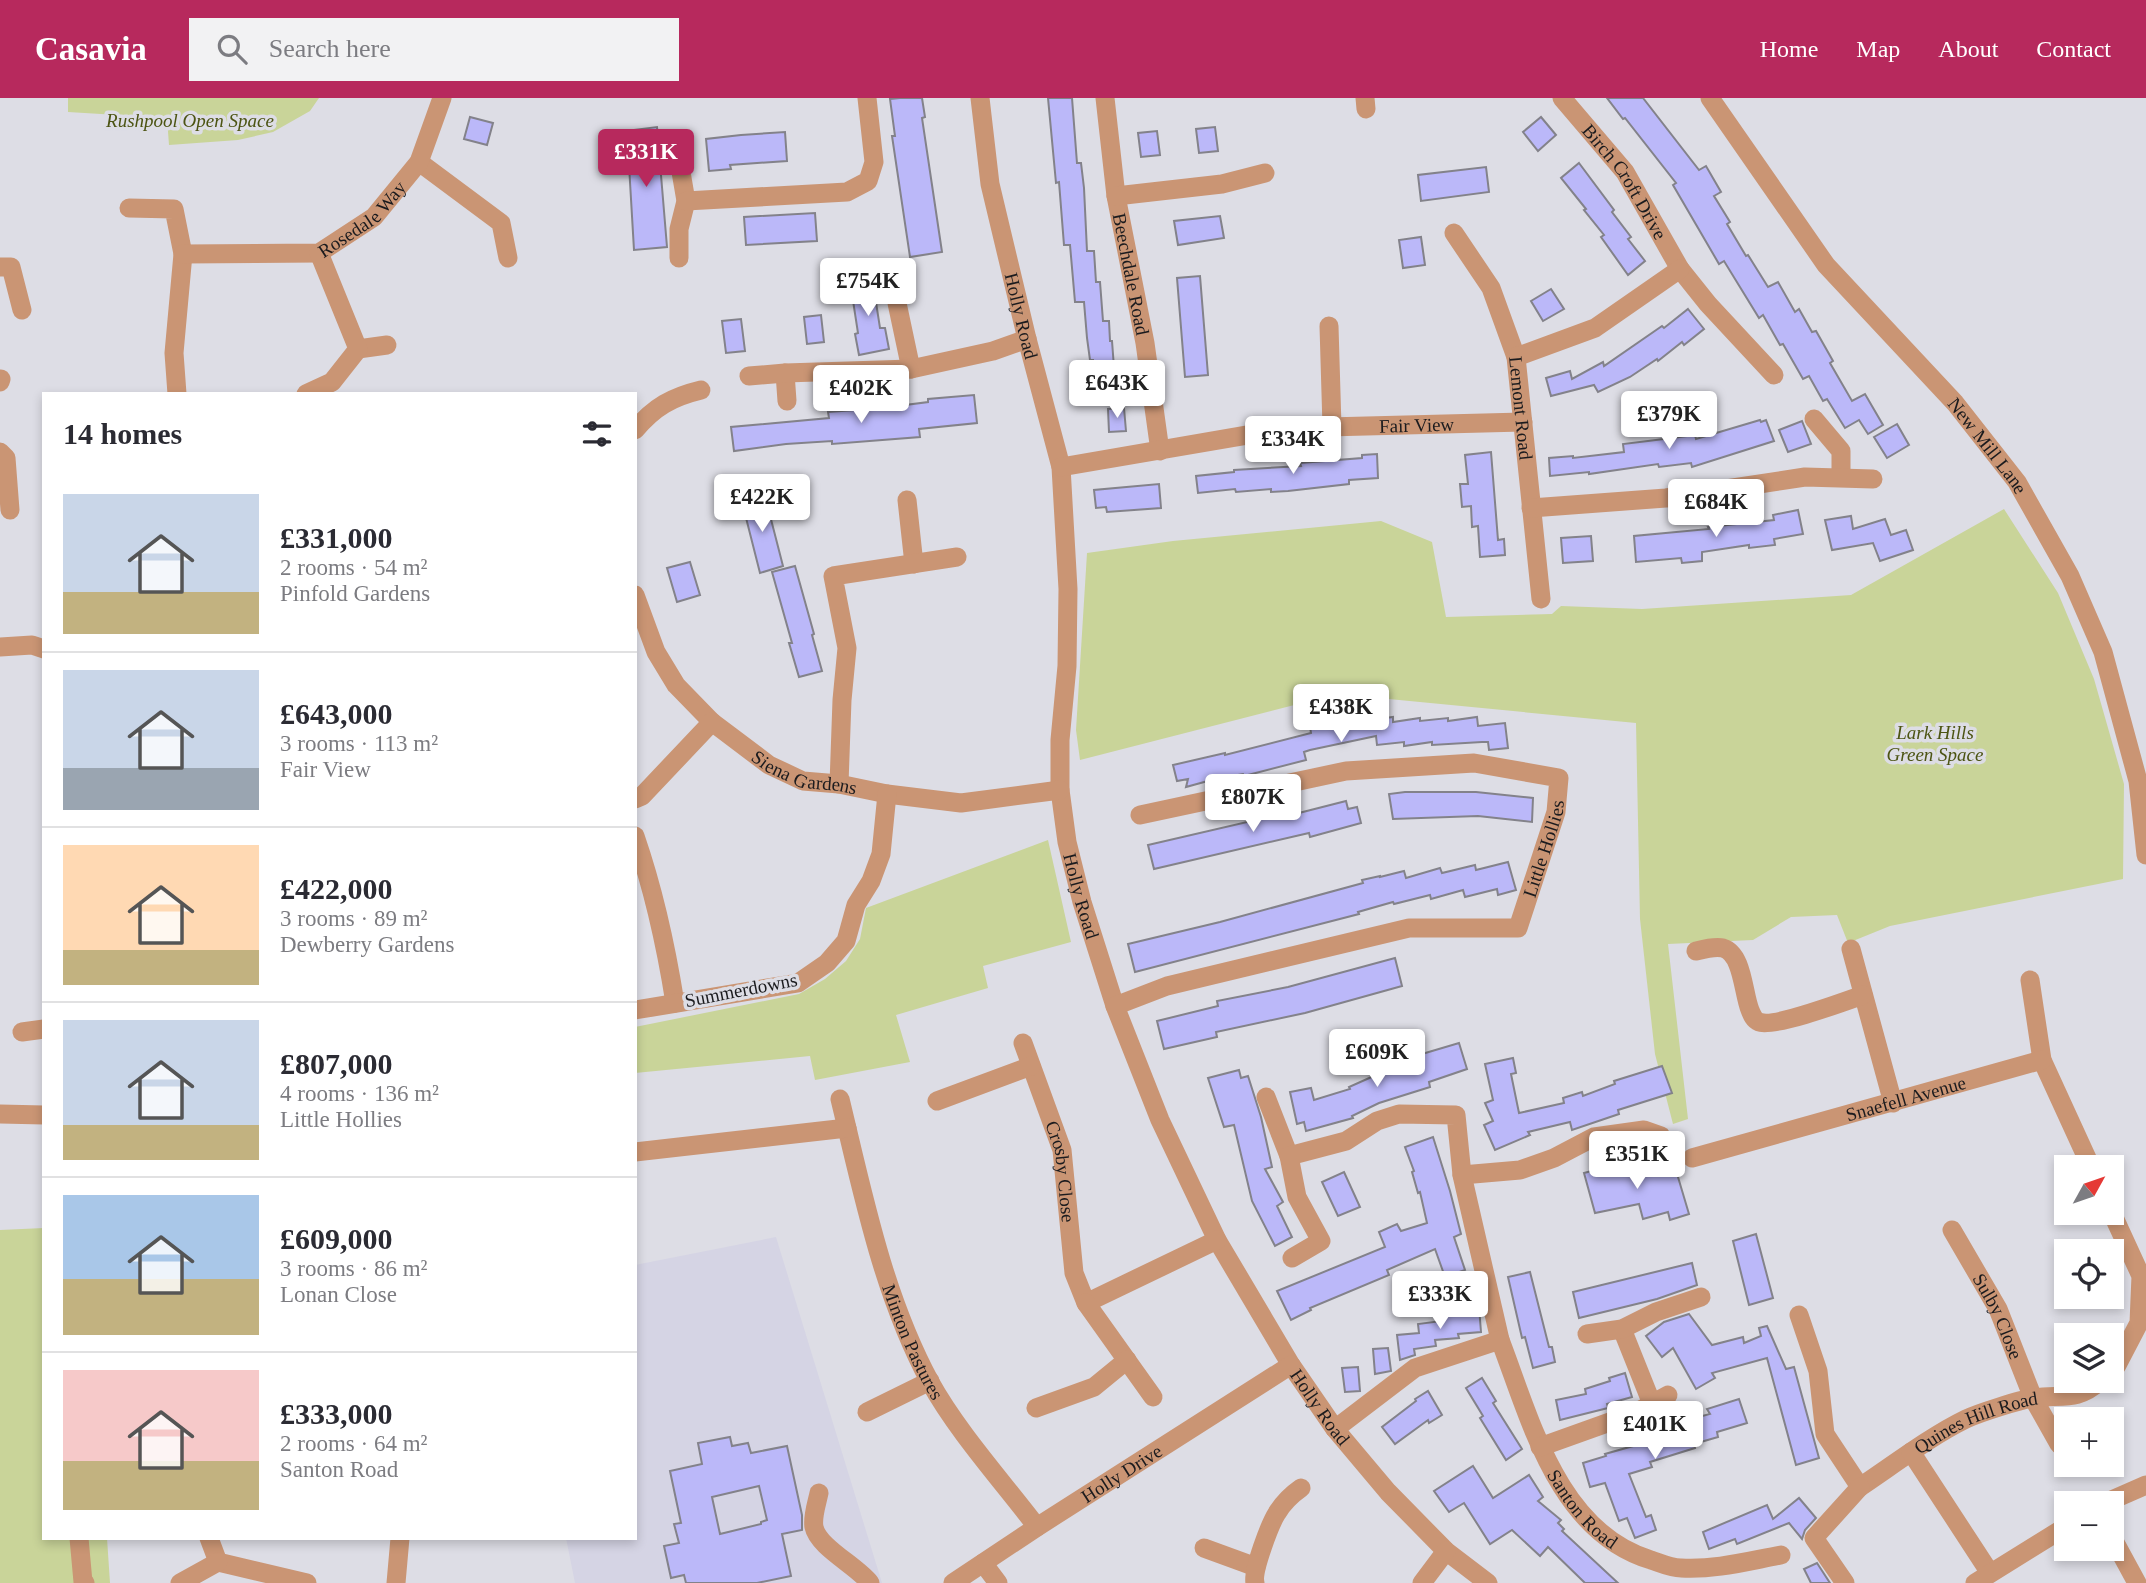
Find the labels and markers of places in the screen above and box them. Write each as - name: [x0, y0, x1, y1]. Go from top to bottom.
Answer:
- pin: £331K: [597, 130, 695, 189]
- pin: £754K: [819, 258, 917, 318]
- pin: £643K: [1068, 360, 1166, 420]
- pin: £402K: [812, 366, 910, 425]
- pin: £379K: [1620, 392, 1718, 451]
- pin: £334K: [1244, 416, 1342, 476]
- pin: £422K: [713, 474, 811, 534]
- pin: £684K: [1667, 480, 1765, 539]
- pin: £438K: [1292, 684, 1390, 744]
- pin: £807K: [1204, 774, 1302, 834]
- pin: £609K: [1328, 1030, 1426, 1089]
- pin: £351K: [1588, 1132, 1686, 1191]
- pin: £333K: [1391, 1272, 1489, 1331]
- pin: £401K: [1606, 1402, 1704, 1461]

